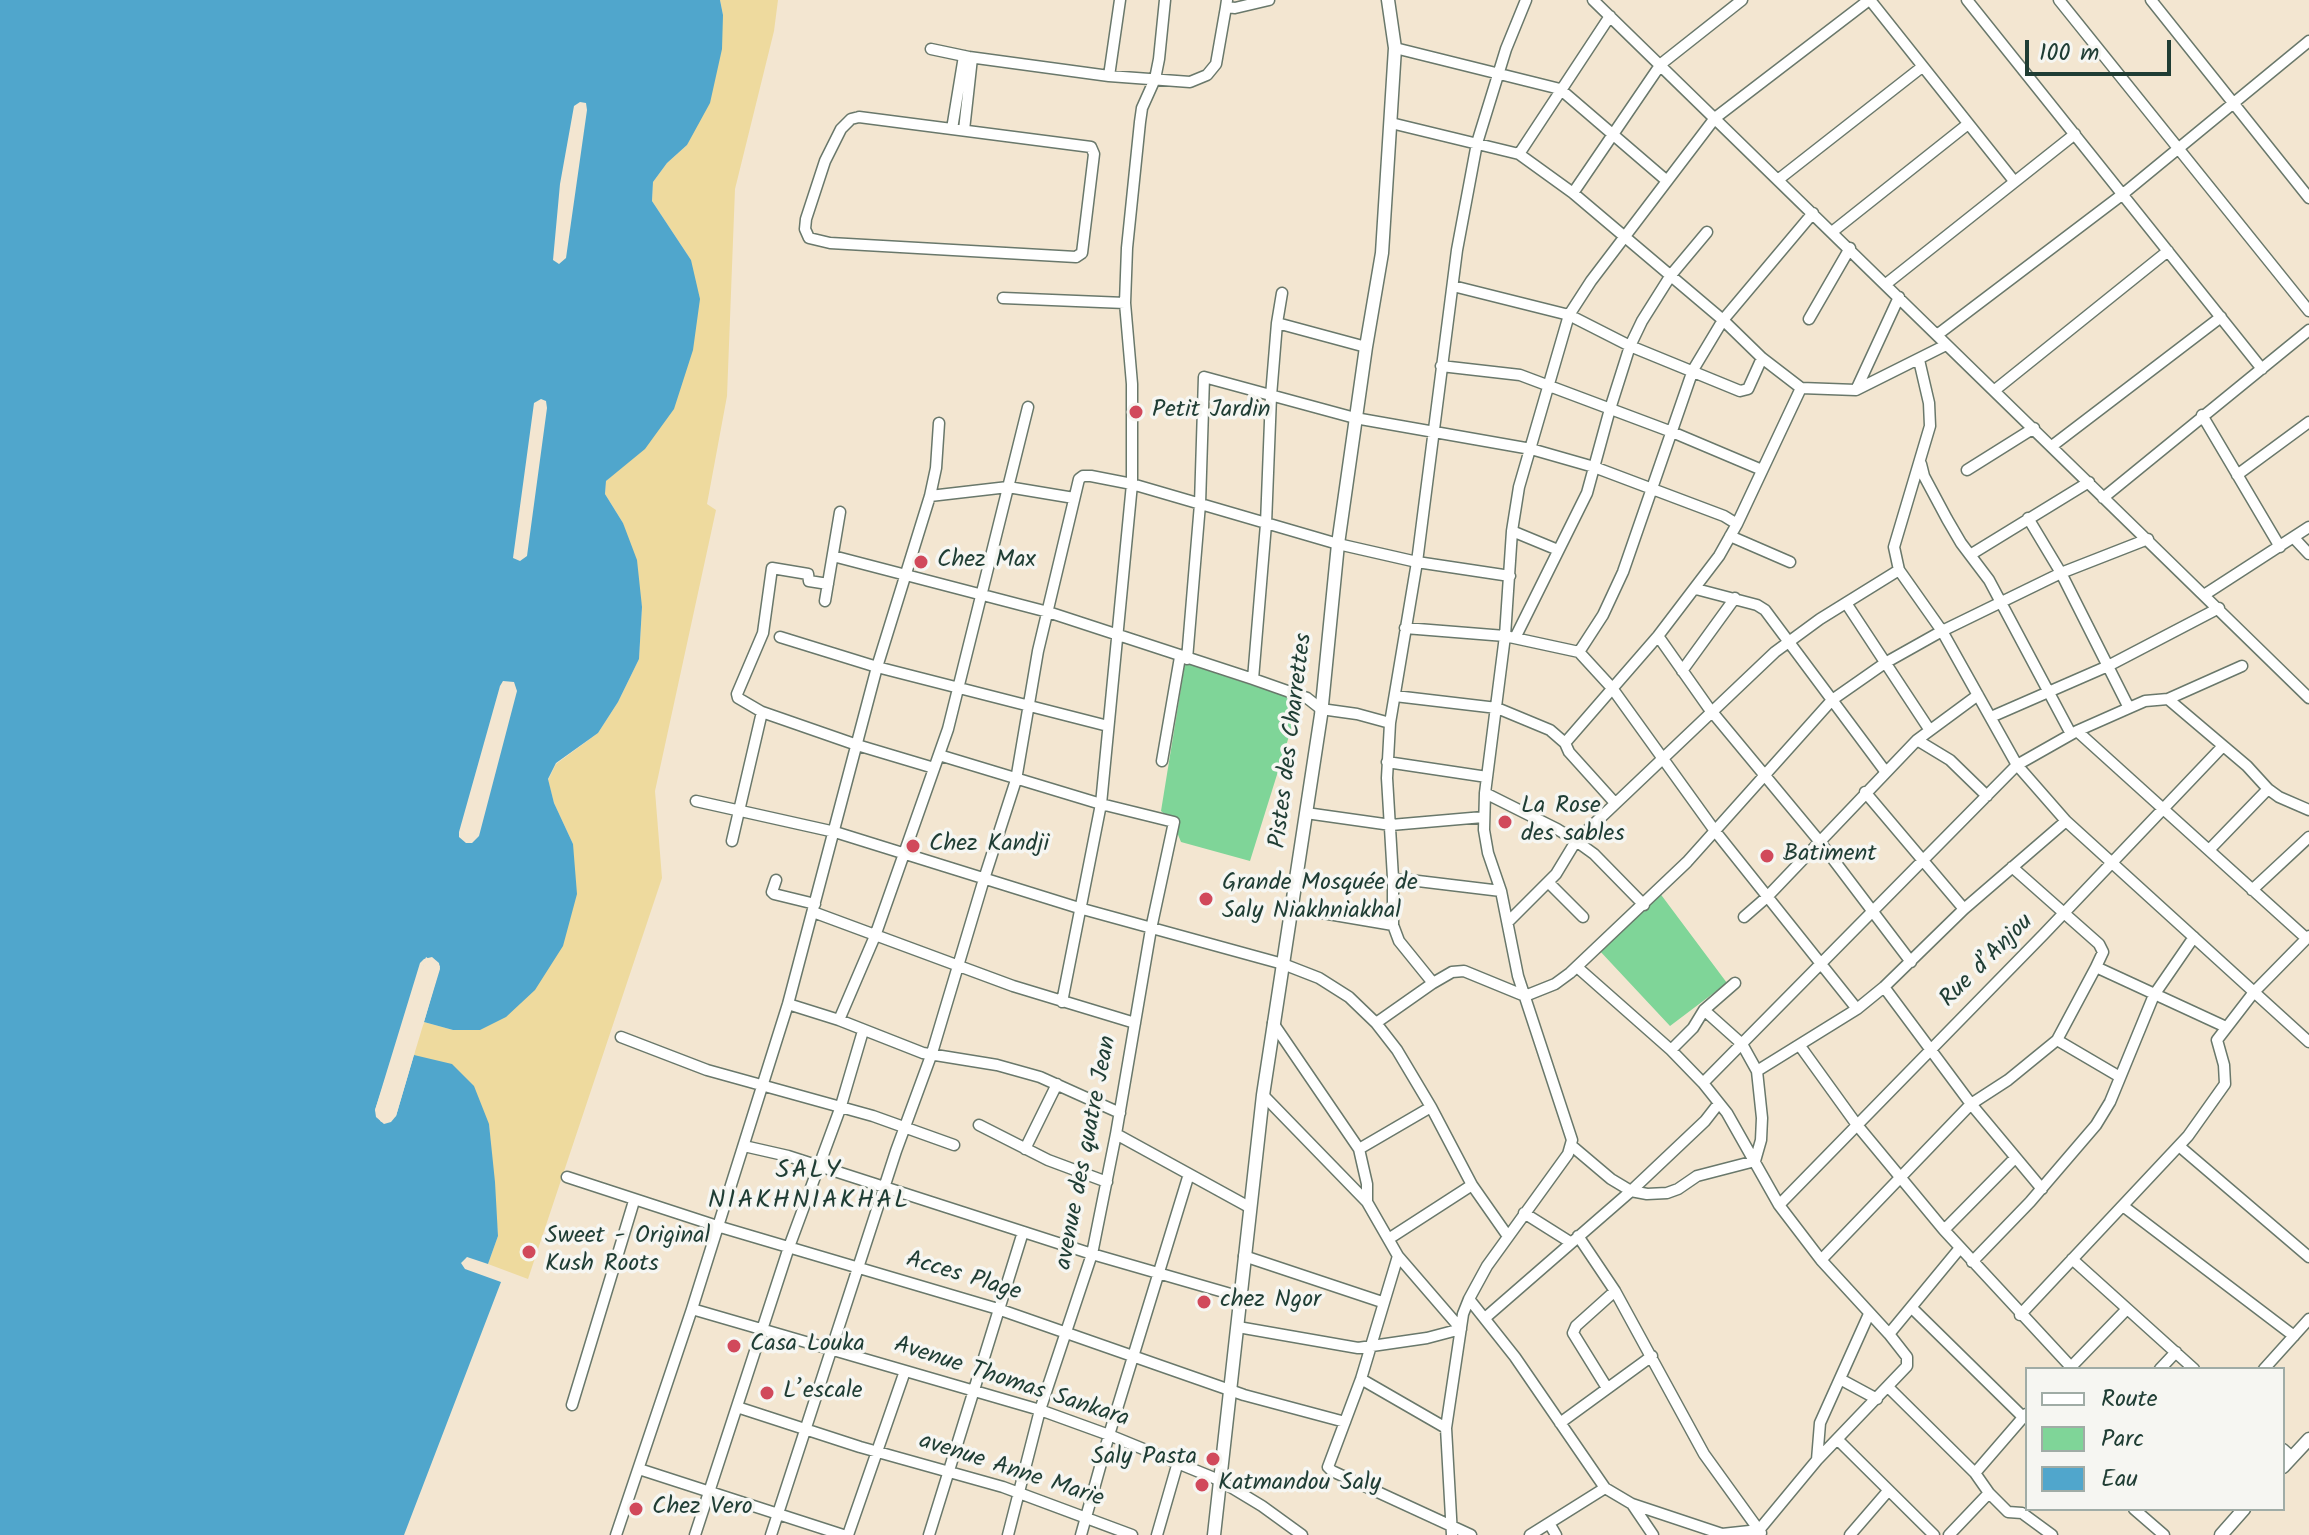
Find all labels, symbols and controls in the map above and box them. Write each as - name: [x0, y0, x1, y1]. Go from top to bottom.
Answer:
- scale bar: [2029, 24, 2175, 74]
- text: 100 m: [2039, 34, 2099, 73]
- place label: Petit Jardin: [1152, 398, 1271, 426]
- marker: Petit Jardin: [1127, 403, 1145, 421]
- place label: Chez Max: [937, 548, 1036, 576]
- marker: Chez Max: [912, 553, 930, 571]
- street label: Pistes des Charrettes: [1266, 632, 1320, 850]
- place label: La Rose des sables: [1521, 794, 1625, 850]
- marker: La Rose des sables: [1496, 813, 1514, 831]
- place label: Chez Kandji: [929, 832, 1049, 860]
- marker: Chez Kandji: [904, 837, 922, 855]
- place label: Batiment: [1783, 842, 1877, 870]
- marker: Batiment: [1758, 847, 1776, 865]
- place label: Grande Mosquée de Saly Niakhniakhal: [1222, 871, 1418, 927]
- marker: Grande Mosquée de Saly Niakhniakhal: [1197, 890, 1215, 908]
- street label: Rue d’Anjou: [1935, 909, 2041, 1015]
- street label: avenue des quatre Jean: [1051, 1034, 1125, 1272]
- district label: SALY NIAKHNIAKHAL: [708, 1157, 910, 1218]
- place label: Sweet - Original Kush Roots: [545, 1224, 710, 1280]
- marker: Sweet - Original Kush Roots: [520, 1243, 538, 1261]
- street label: Acces Plage: [902, 1247, 1024, 1309]
- place label: chez Ngor: [1220, 1288, 1321, 1316]
- marker: chez Ngor: [1195, 1293, 1213, 1311]
- place label: Casa Louka: [750, 1332, 865, 1360]
- street label: Avenue Thomas Sankara: [890, 1332, 1132, 1436]
- marker: Casa Louka: [725, 1337, 743, 1355]
- legend: [2025, 1367, 2285, 1511]
- place label: L’escale: [783, 1379, 863, 1407]
- text: Route: [2101, 1380, 2158, 1419]
- marker: L’escale: [758, 1384, 776, 1402]
- text: Parc: [2101, 1420, 2144, 1459]
- street label: avenue Anne Marie: [915, 1429, 1107, 1515]
- place label: Saly Pasta: [1091, 1445, 1197, 1473]
- marker: Saly Pasta: [1204, 1450, 1222, 1468]
- text: Eau: [2101, 1460, 2138, 1499]
- place label: Katmandou Saly: [1218, 1471, 1381, 1499]
- marker: Katmandou Saly: [1193, 1476, 1211, 1494]
- place label: Chez Vero: [652, 1495, 753, 1523]
- marker: Chez Vero: [627, 1500, 645, 1518]

